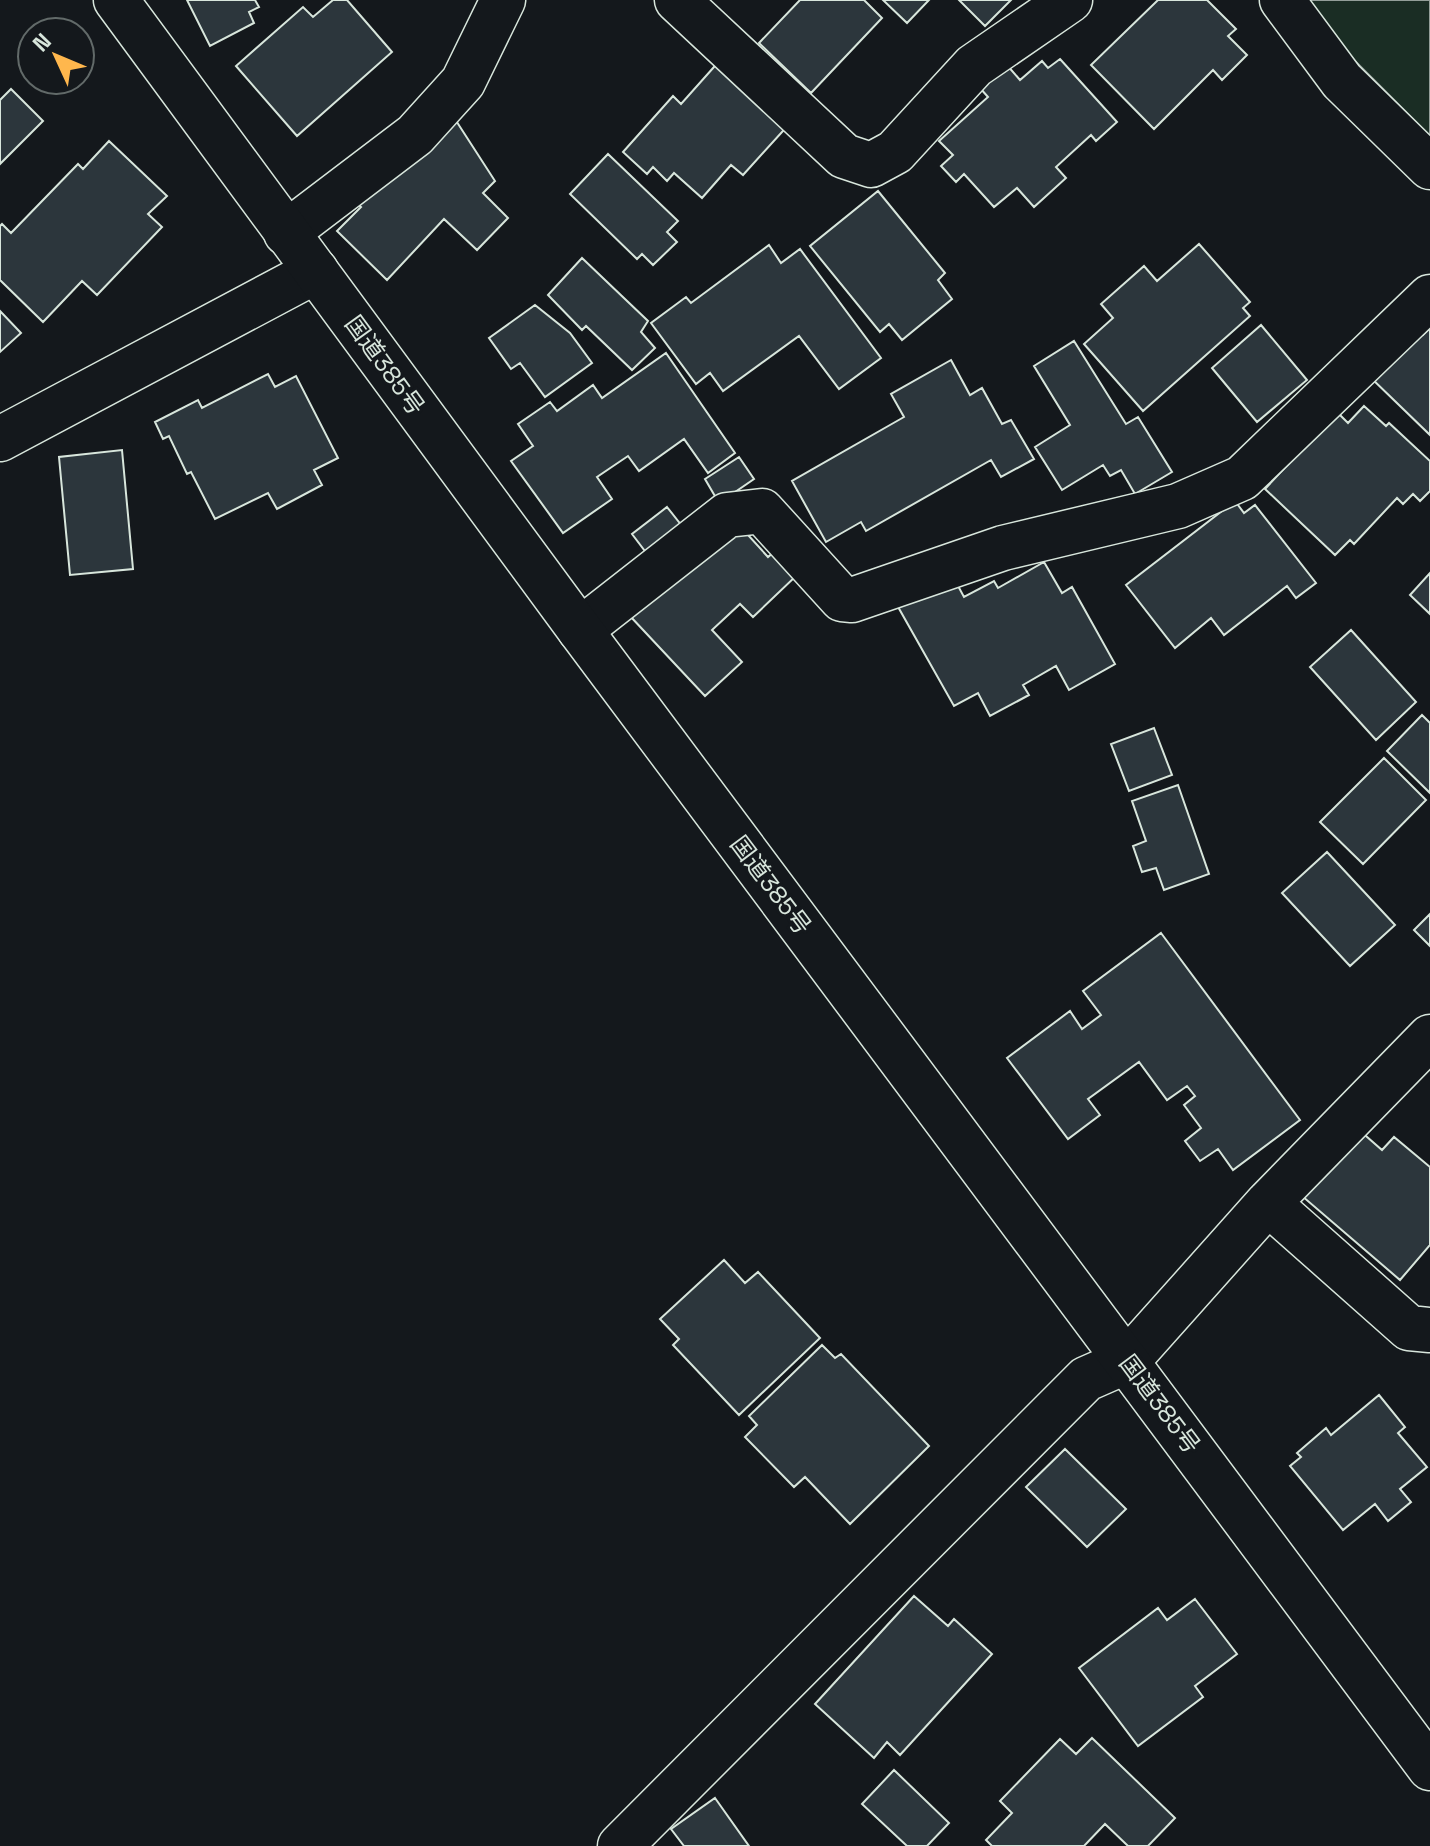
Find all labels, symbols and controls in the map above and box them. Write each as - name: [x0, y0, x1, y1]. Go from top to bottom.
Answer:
- north arrow: [16, 16, 96, 96]
- text: N: [26, 27, 57, 57]
- street label: 国道385号: [338, 309, 432, 421]
- street label: 国道385号: [724, 829, 818, 941]
- street label: 国道385号: [1113, 1348, 1207, 1460]

